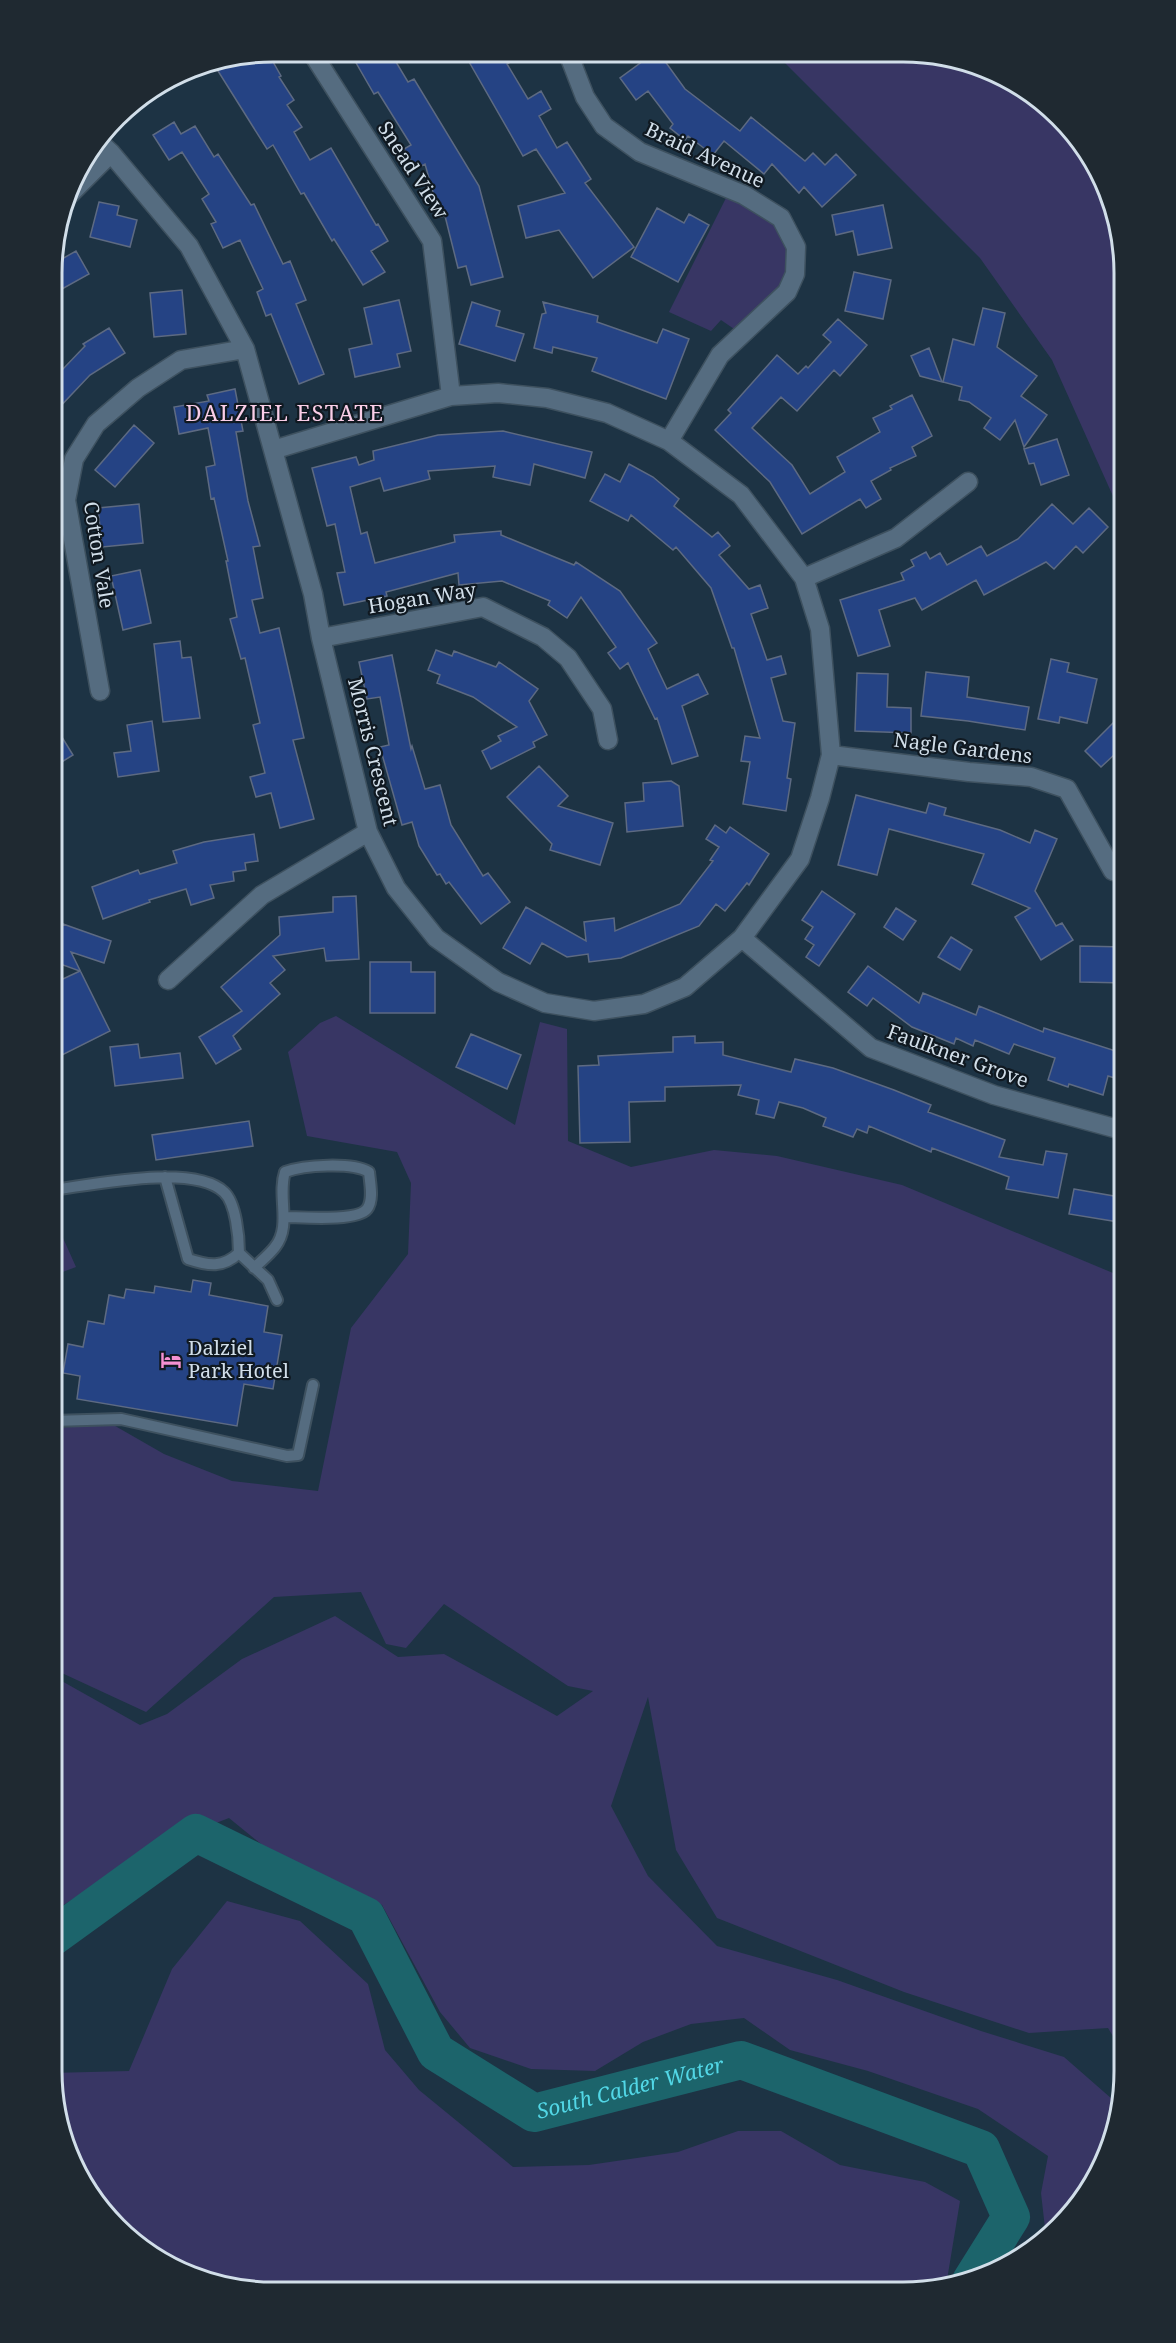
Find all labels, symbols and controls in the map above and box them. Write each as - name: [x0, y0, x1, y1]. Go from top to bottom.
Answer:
- street label: Braid Avenue: [641, 115, 769, 194]
- street label: Snead View: [372, 116, 455, 224]
- district label: DALZIEL ESTATE: [186, 397, 384, 427]
- street label: Cotton Vale: [78, 499, 121, 610]
- street label: Hogan Way: [366, 576, 479, 619]
- street label: Morris Crescent: [342, 675, 405, 829]
- street label: Nagle Gardens: [892, 726, 1034, 769]
- street label: Faulkner Grove: [884, 1017, 1033, 1094]
- place label: Dalziel Park Hotel: [188, 1334, 289, 1384]
- hotel icon: Dalziel Park Hotel: [159, 1348, 183, 1372]
- water label: South Calder Water: [533, 2050, 727, 2125]

